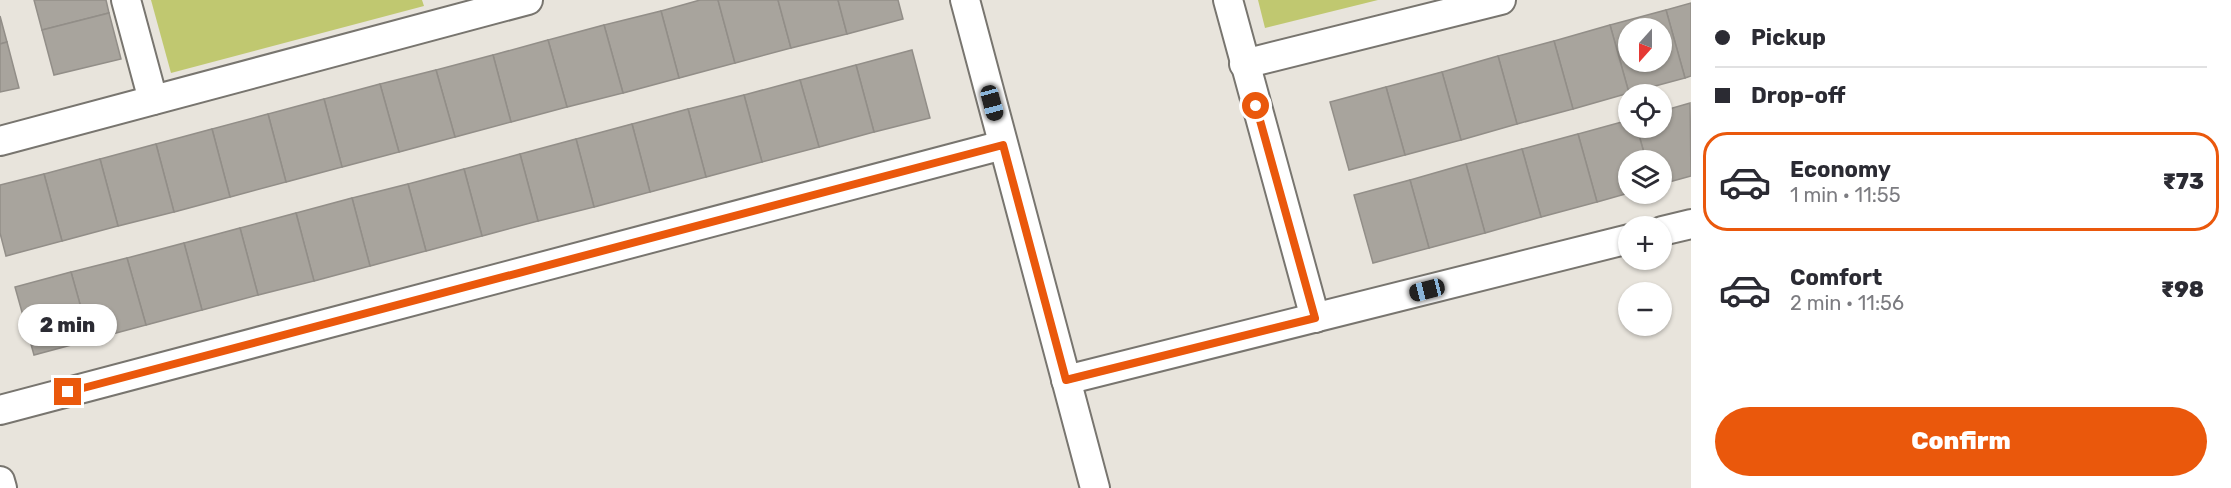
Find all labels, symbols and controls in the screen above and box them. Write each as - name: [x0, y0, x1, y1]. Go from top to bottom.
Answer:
- north arrow: [1618, 18, 1672, 72]
- map controls: [1618, 18, 1672, 336]
- text: Pickup: [1751, 24, 1826, 51]
- text: Drop-off: [1751, 82, 1846, 109]
- car: [979, 83, 1005, 123]
- button: locate: [1618, 84, 1672, 138]
- route start: [1242, 92, 1269, 119]
- button: layers: [1618, 150, 1672, 204]
- icon: car: [1718, 155, 1772, 209]
- text: Economy: [1790, 156, 1891, 183]
- text: ₹73: [2162, 168, 2204, 195]
- text: 1 min · 11:55: [1790, 183, 1901, 207]
- button: +: [1618, 216, 1672, 270]
- icon: car: [1718, 263, 1772, 317]
- text: Comfort: [1790, 264, 1882, 291]
- text: ₹98: [2161, 276, 2204, 303]
- car: [1407, 277, 1447, 303]
- button: −: [1618, 282, 1672, 336]
- text: 2 min · 11:56: [1790, 291, 1904, 315]
- callout: 2 min: [19, 305, 118, 347]
- text: 2 min: [40, 313, 95, 337]
- route end: [54, 378, 81, 405]
- button: Confirm: [1715, 407, 2207, 476]

